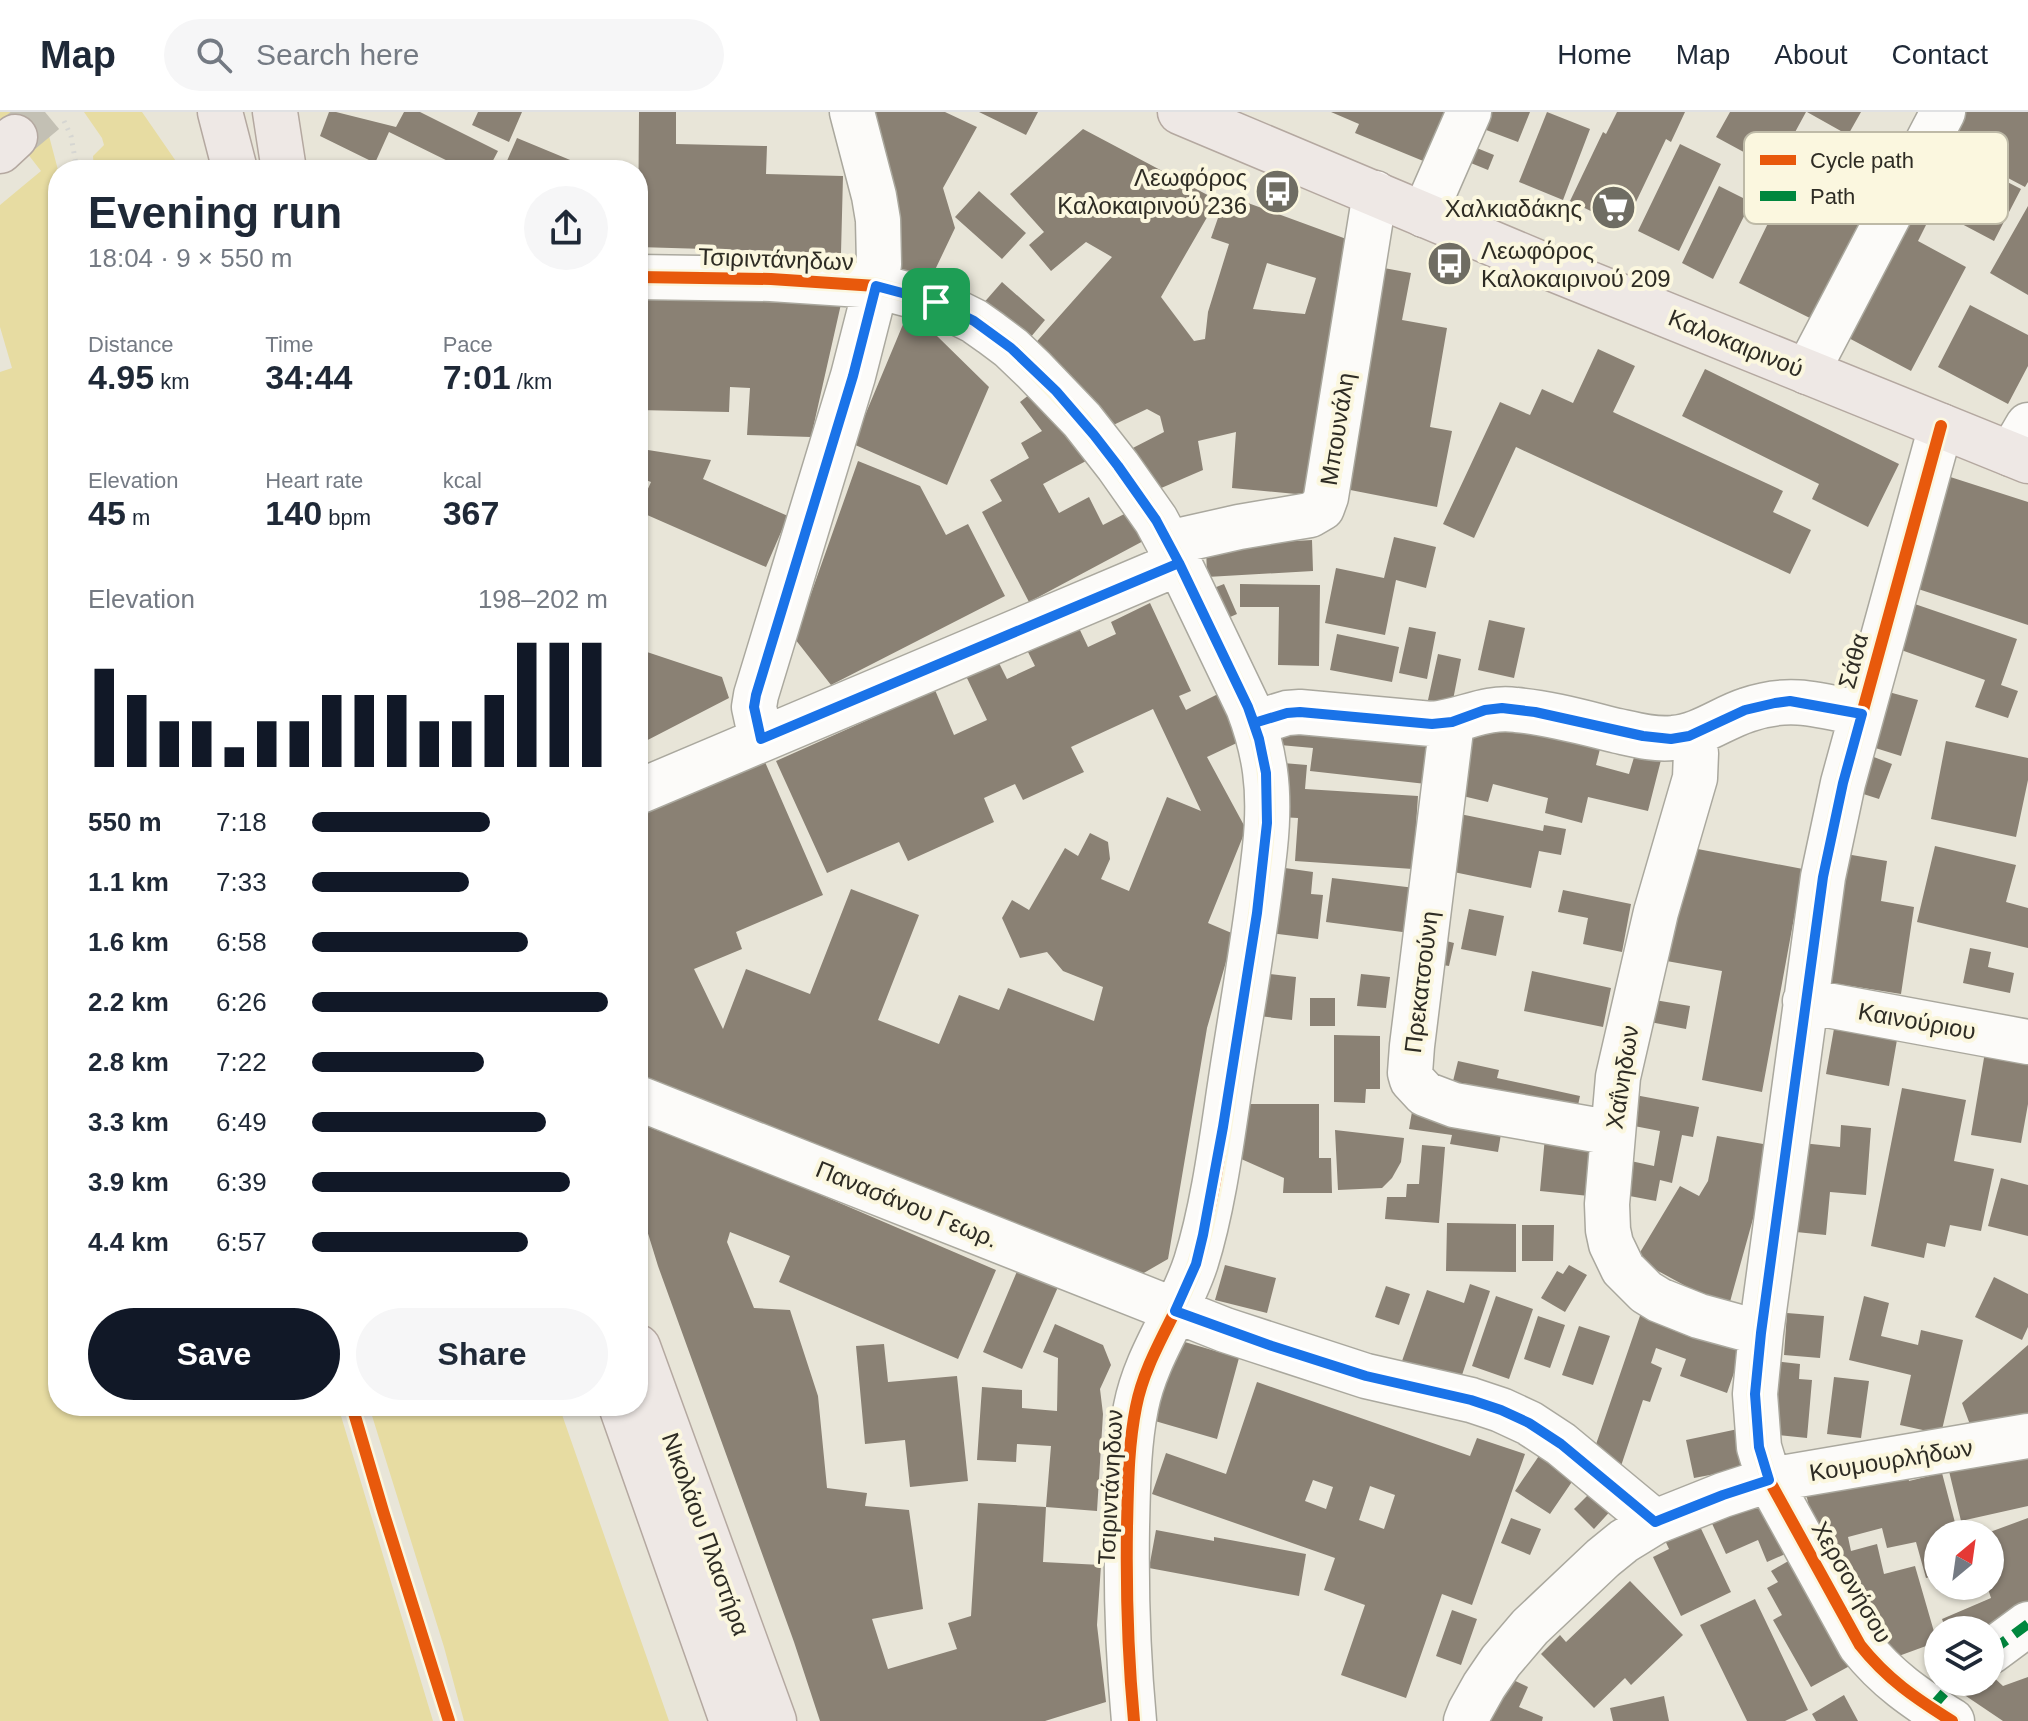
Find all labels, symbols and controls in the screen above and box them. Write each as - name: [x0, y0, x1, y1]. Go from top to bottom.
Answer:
- search box: [164, 19, 724, 91]
- icon: search: [192, 33, 236, 77]
- text: Map: [40, 34, 116, 76]
- text: Search here: [256, 38, 419, 71]
- text: Home: [1557, 39, 1632, 70]
- text: Map: [1676, 39, 1730, 70]
- text: About: [1774, 39, 1848, 70]
- text: Contact: [1892, 39, 1988, 70]
- legend: [1744, 132, 2008, 224]
- text: Cycle path: [1810, 148, 1914, 173]
- place label: Λεωφόρος Καλοκαιρινού 236: [1057, 164, 1247, 219]
- bus stop icon: Λεωφόρος Καλοκαιρινού 236: [1254, 167, 1302, 215]
- supermarket icon: Χαλκιαδάκης: [1589, 184, 1637, 232]
- text: Path: [1810, 184, 1855, 209]
- button: share: [524, 186, 608, 270]
- text: Evening run: [88, 188, 342, 237]
- place label: Χαλκιαδάκης: [1445, 195, 1582, 222]
- place label: Λεωφόρος Καλοκαιρινού 209: [1481, 237, 1671, 292]
- bus stop icon: Λεωφόρος Καλοκαιρινού 209: [1426, 240, 1474, 288]
- text: 18:04 · 9 × 550 m: [88, 243, 293, 273]
- street label: Τσιριντάνηδων: [698, 243, 854, 275]
- pin: [902, 268, 970, 336]
- icon: arrive: [914, 280, 958, 324]
- street label: Καλοκαιρινού: [1665, 304, 1807, 382]
- text: Distance: [88, 332, 174, 357]
- text: Time: [265, 332, 313, 357]
- text: Pace: [443, 332, 493, 357]
- text: 4.95: [88, 358, 154, 396]
- text: 34:44: [265, 358, 352, 396]
- text: 7:01: [443, 358, 511, 396]
- text: km: [154, 369, 190, 394]
- text: /km: [511, 369, 552, 394]
- street label: Μπουνάλη: [1315, 371, 1359, 487]
- text: Elevation: [88, 468, 179, 493]
- text: Heart rate: [265, 468, 363, 493]
- text: kcal: [443, 468, 482, 493]
- text: 45: [88, 494, 126, 532]
- text: 140: [265, 494, 322, 532]
- text: 367: [443, 494, 499, 532]
- text: m: [126, 505, 150, 530]
- text: bpm: [322, 505, 371, 530]
- text: Elevation: [88, 584, 195, 614]
- text: 198–202 m: [478, 584, 608, 614]
- street label: Σάθα: [1833, 630, 1873, 692]
- text: 550 m: [88, 807, 162, 837]
- text: 7:18: [216, 807, 267, 837]
- text: 1.1 km: [88, 867, 169, 897]
- text: 7:33: [216, 867, 267, 897]
- street label: Πρεκατσούνη: [1399, 909, 1443, 1055]
- text: 1.6 km: [88, 927, 169, 957]
- text: 6:58: [216, 927, 267, 957]
- text: 2.2 km: [88, 987, 169, 1017]
- text: 6:26: [216, 987, 267, 1017]
- street label: Καινούριου: [1856, 997, 1978, 1045]
- street label: Χαΐνηδων: [1600, 1023, 1644, 1131]
- text: 2.8 km: [88, 1047, 169, 1077]
- text: 7:22: [216, 1047, 267, 1077]
- text: 3.3 km: [88, 1107, 169, 1137]
- text: 6:49: [216, 1107, 267, 1137]
- street label: Πανασάνου Γεωρ.: [812, 1155, 1002, 1253]
- text: 3.9 km: [88, 1167, 169, 1197]
- text: 6:39: [216, 1167, 267, 1197]
- text: 4.4 km: [88, 1227, 169, 1257]
- text: 6:57: [216, 1227, 267, 1257]
- button: Save: [88, 1308, 340, 1400]
- button: Share: [356, 1308, 608, 1400]
- street label: Τσιριντάνηδων: [1092, 1409, 1128, 1565]
- street label: Νικολάου Πλαστήρα: [657, 1429, 755, 1639]
- street label: Κουμουρλήδων: [1807, 1434, 1975, 1486]
- street label: Χερσονήσου: [1807, 1517, 1897, 1647]
- north arrow: [1924, 1520, 2004, 1600]
- map controls: [1924, 1520, 2004, 1696]
- button: layers: [1924, 1616, 2004, 1696]

